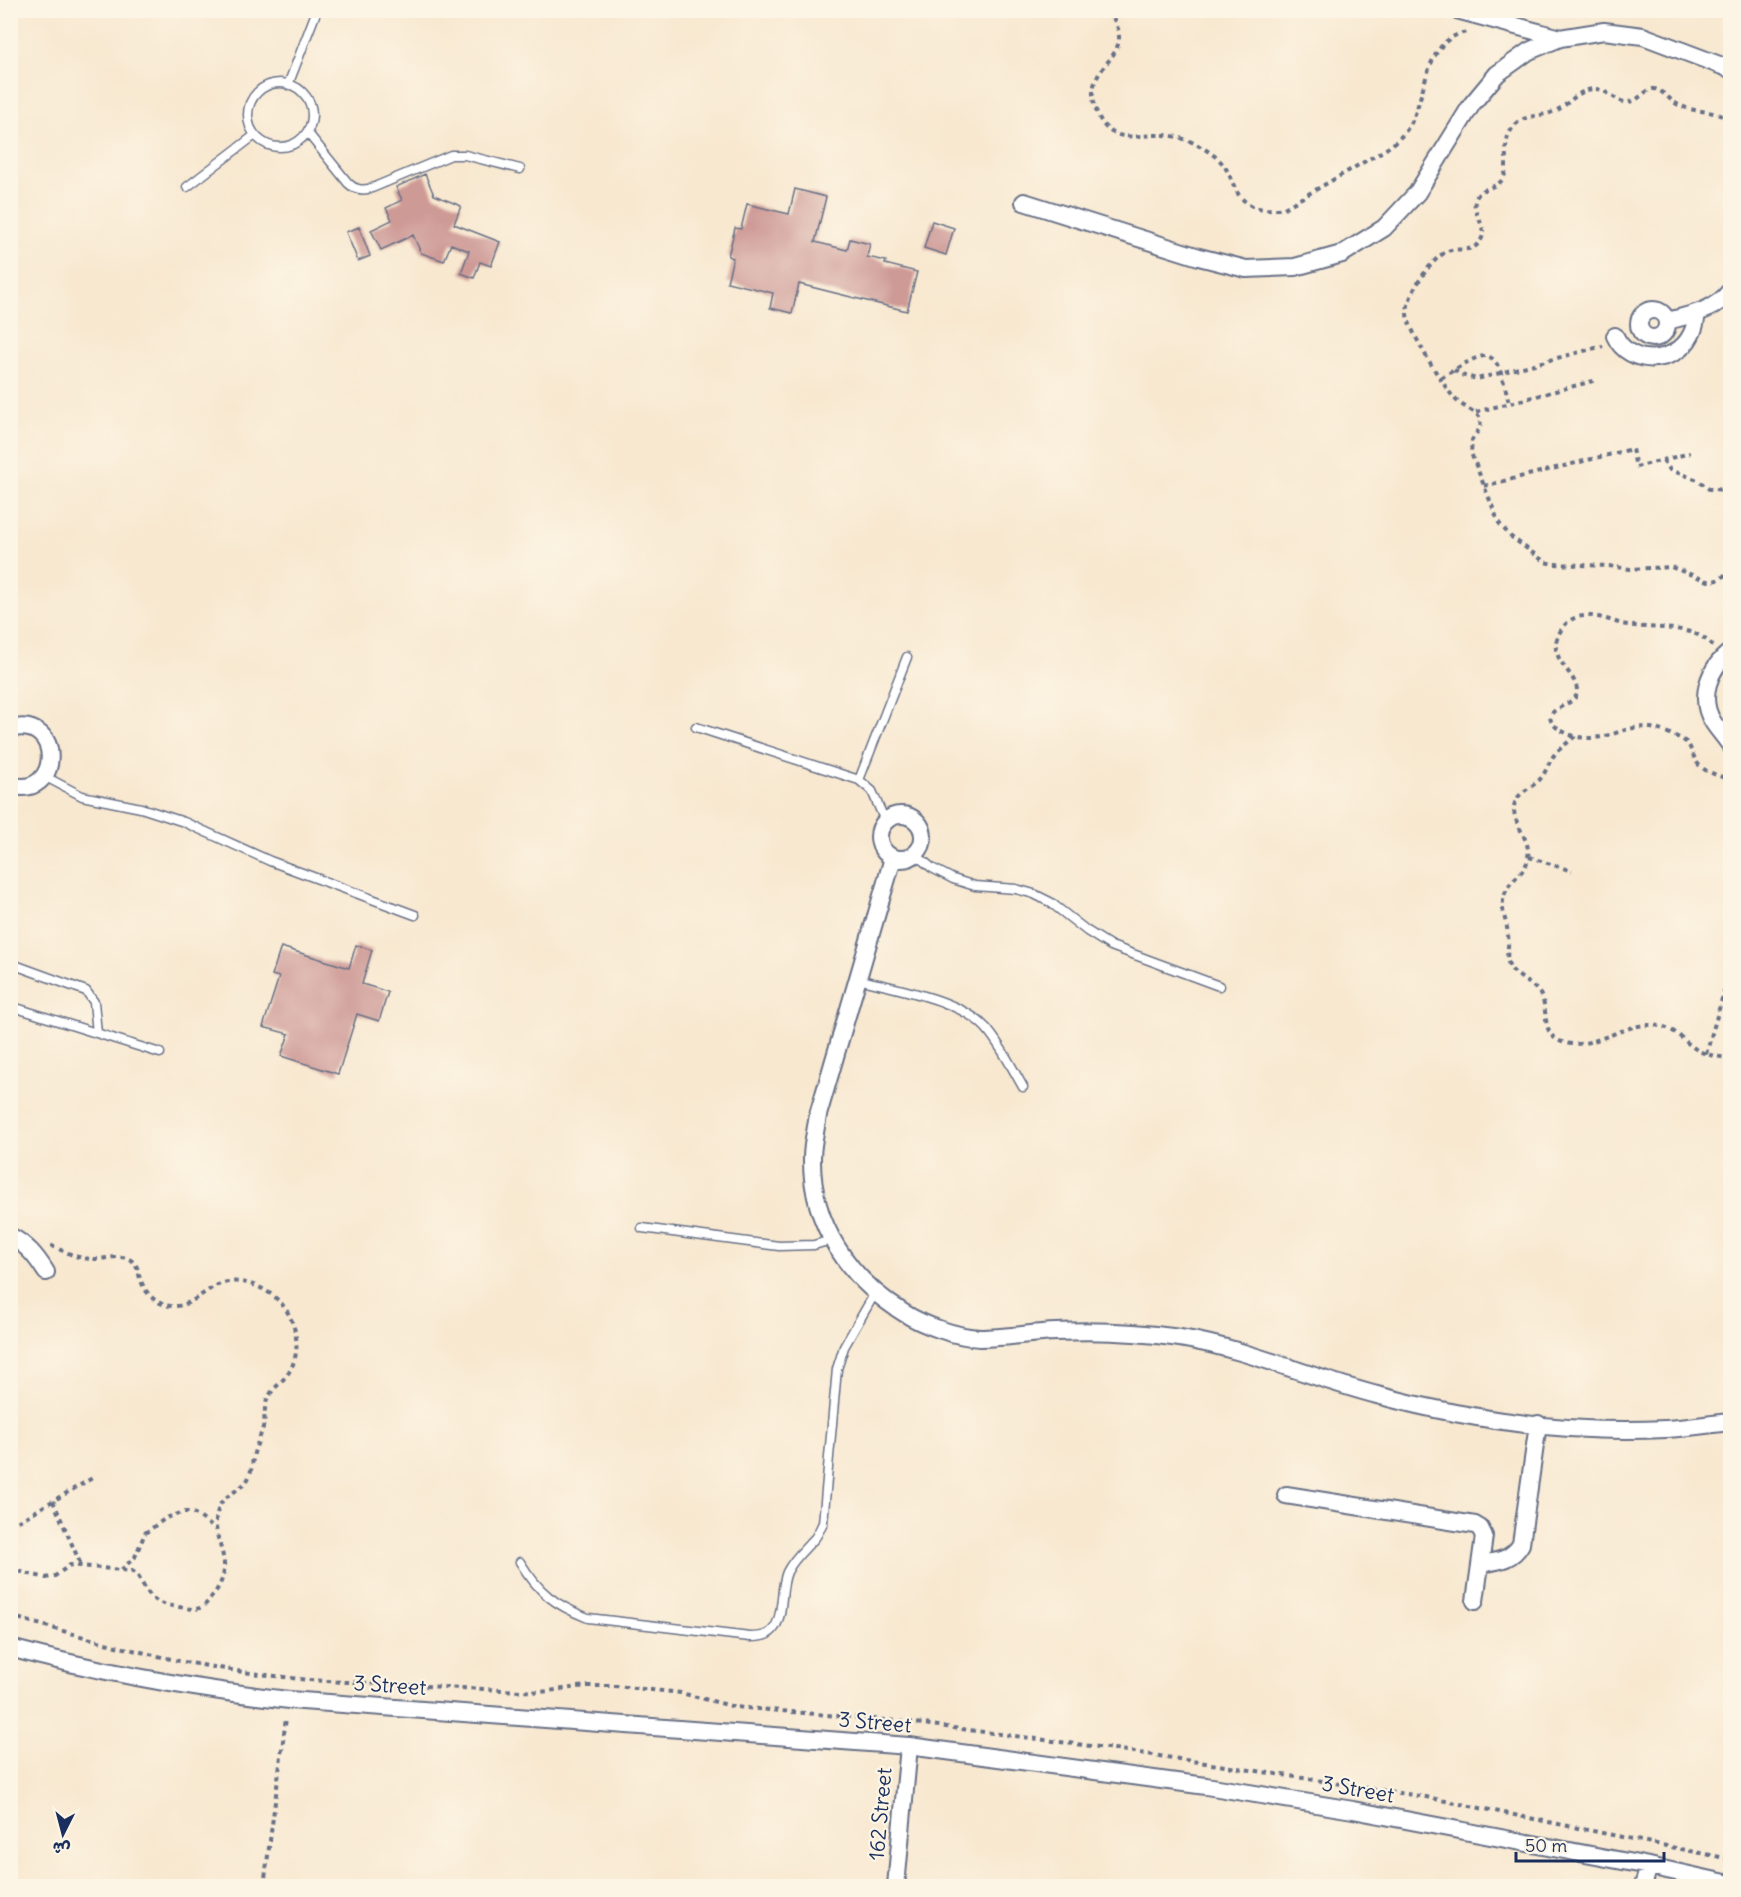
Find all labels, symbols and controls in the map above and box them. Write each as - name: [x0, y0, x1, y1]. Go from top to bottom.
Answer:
- street label: 3 Street: [353, 1669, 427, 1701]
- street label: 3 Street: [837, 1705, 913, 1739]
- street label: 162 Street: [862, 1766, 898, 1862]
- street label: 3 Street: [1320, 1769, 1396, 1809]
- north arrow: [33, 1804, 93, 1864]
- scale bar: [1516, 1825, 1664, 1863]
- text: 50 m: [1525, 1834, 1567, 1857]
- text: ش: [52, 1838, 71, 1860]

